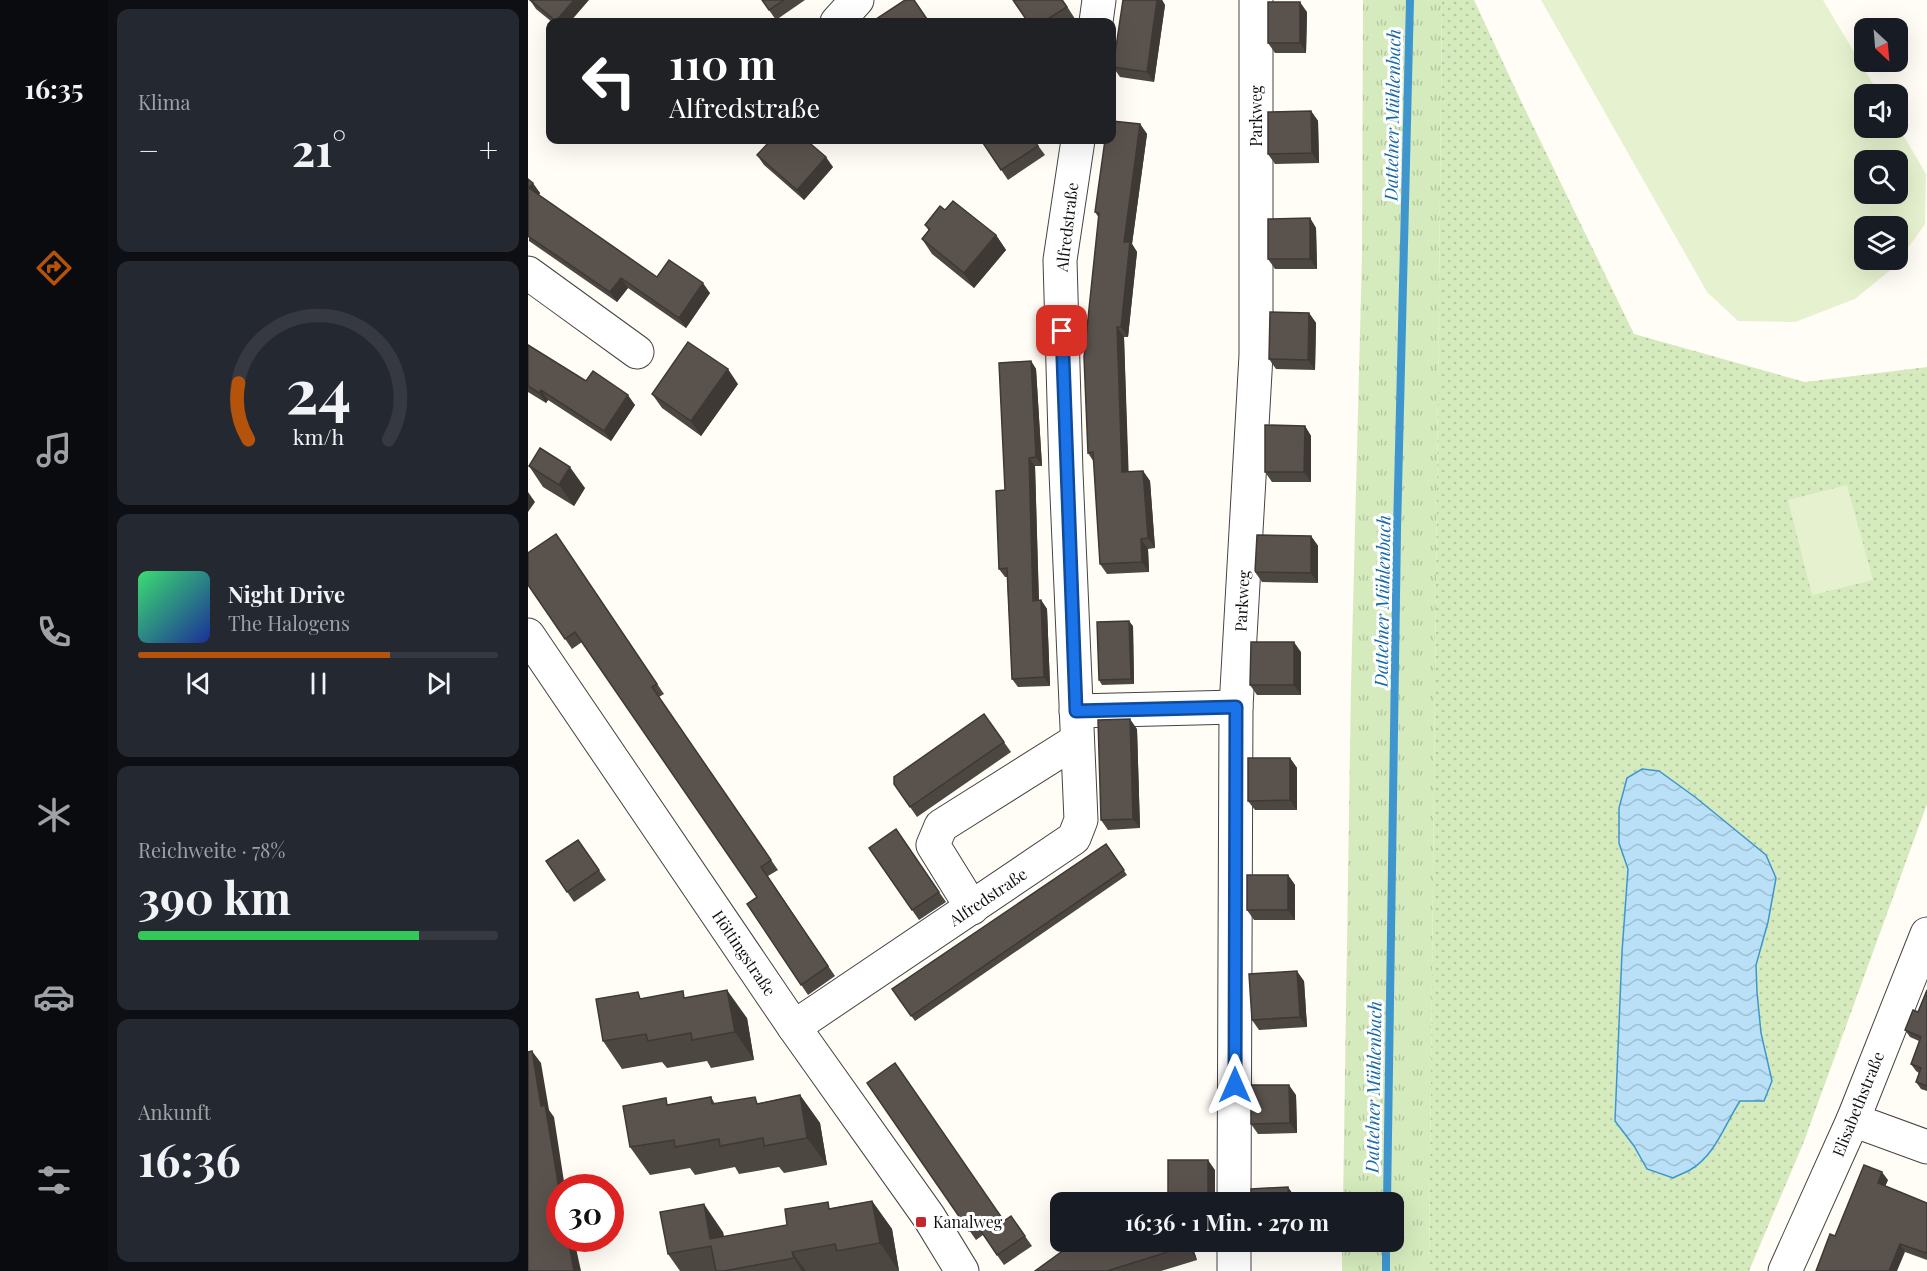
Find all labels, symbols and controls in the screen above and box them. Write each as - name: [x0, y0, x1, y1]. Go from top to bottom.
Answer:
- north arrow: [1854, 18, 1908, 72]
- map controls: [1854, 18, 1908, 270]
- water label: Dattelner Mühlenbach: [1378, 29, 1405, 202]
- text: 110 m: [669, 35, 776, 91]
- icon: left: [570, 42, 648, 120]
- text: 16:35: [25, 70, 83, 106]
- button: sound: [1854, 84, 1908, 138]
- street label: Parkweg: [1245, 85, 1266, 147]
- text: Klima: [138, 88, 190, 115]
- text: Alfredstraße: [669, 89, 820, 125]
- text: 21°: [292, 118, 346, 178]
- text: −: [138, 127, 159, 171]
- text: +: [479, 127, 498, 171]
- button: search: [1854, 150, 1908, 204]
- street label: Alfredstraße: [1051, 181, 1082, 274]
- button: layers: [1854, 216, 1908, 270]
- icon: directions: [33, 247, 75, 289]
- pin: [1036, 305, 1087, 356]
- icon: arrive: [1045, 314, 1078, 347]
- text: 24: [285, 346, 351, 430]
- text: km/h: [292, 423, 344, 451]
- icon: music: [33, 429, 75, 471]
- water label: Dattelner Mühlenbach: [1368, 515, 1395, 688]
- street label: Parkweg: [1229, 569, 1254, 632]
- text: Night Drive: [228, 579, 345, 609]
- text: The Halogens: [228, 609, 350, 636]
- icon: phone: [33, 611, 75, 653]
- icon: previous: [182, 667, 215, 700]
- icon: pause: [302, 667, 335, 700]
- icon: next: [422, 667, 455, 700]
- icon: climate: [33, 794, 75, 836]
- text: Reichweite · 78%: [138, 836, 285, 863]
- street label: Alfredstraße: [944, 863, 1031, 931]
- text: 390 km: [138, 866, 291, 926]
- street label: Höttingstraße: [708, 906, 781, 1000]
- icon: car: [33, 976, 75, 1018]
- water label: Dattelner Mühlenbach: [1359, 1001, 1386, 1174]
- street label: Elisabethstraße: [1827, 1048, 1888, 1160]
- position arrow: [1203, 1053, 1267, 1117]
- text: Ankunft: [138, 1098, 211, 1125]
- text: 16:36: [138, 1128, 241, 1188]
- icon: filters: [33, 1159, 75, 1201]
- speed limit sign: 30: [546, 1174, 624, 1252]
- text: 16:36 · 1 Min. · 270 m: [1125, 1207, 1329, 1237]
- place label: Kanalweg: [933, 1211, 1003, 1232]
- marker: Kanalweg: [914, 1215, 928, 1229]

